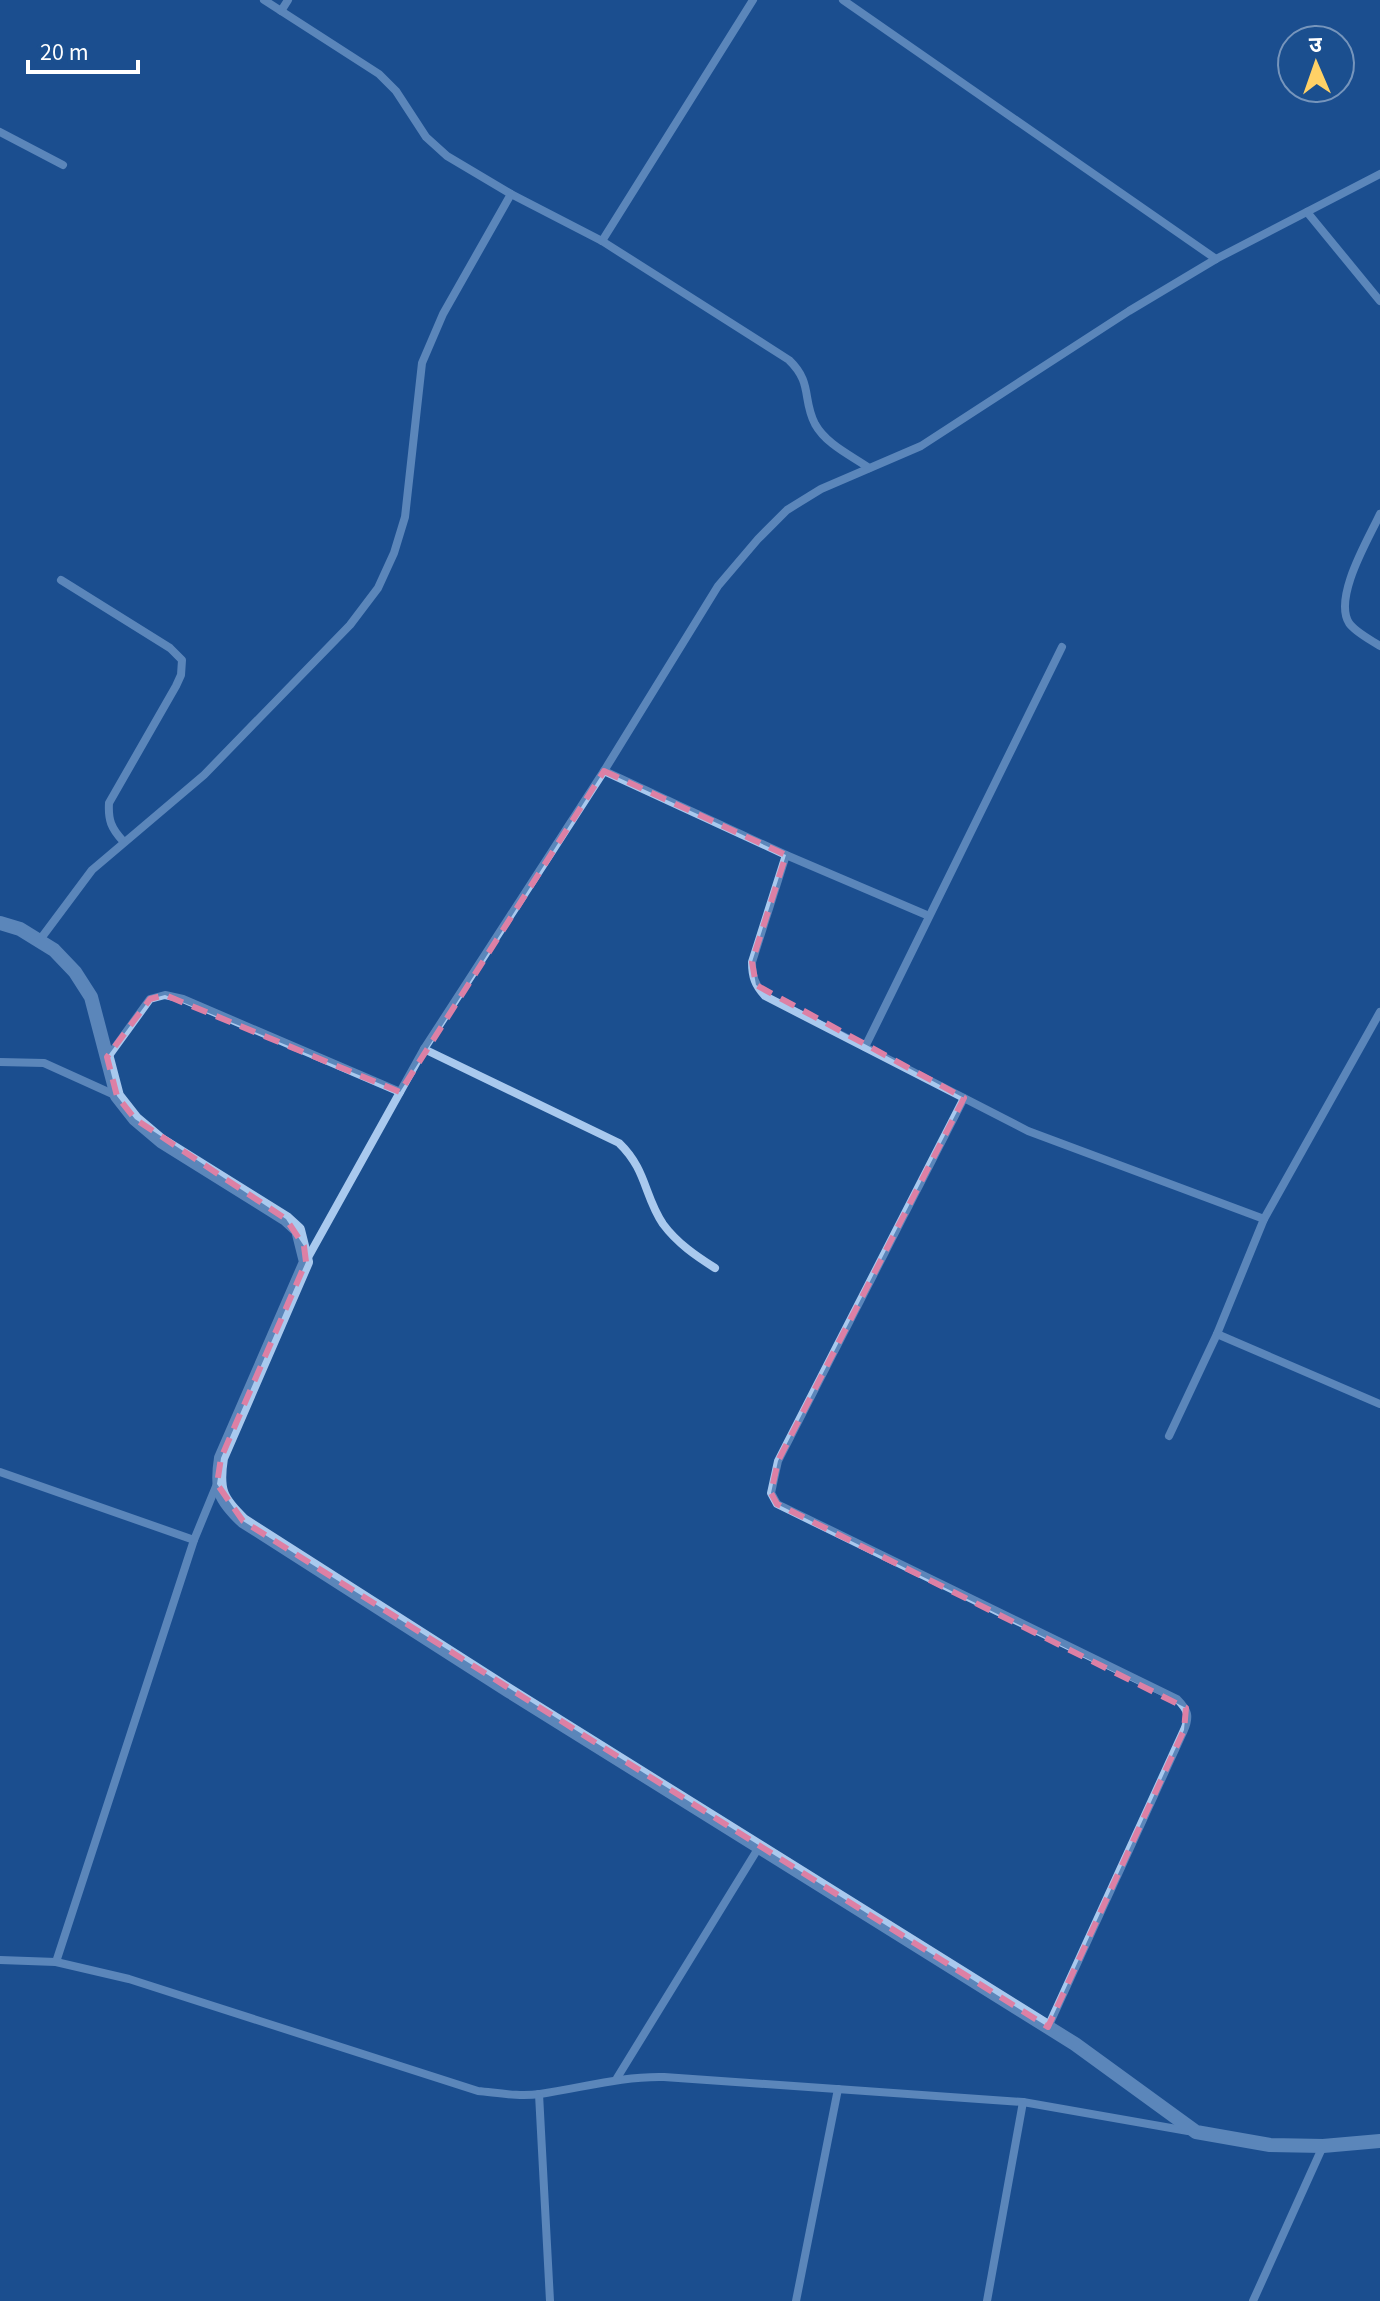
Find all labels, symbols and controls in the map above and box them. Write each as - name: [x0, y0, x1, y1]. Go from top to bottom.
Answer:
- scale bar: [28, 24, 138, 74]
- north arrow: [1276, 24, 1356, 104]
- text: उ: [1308, 29, 1323, 61]
- text: 20 m: [40, 35, 89, 70]

